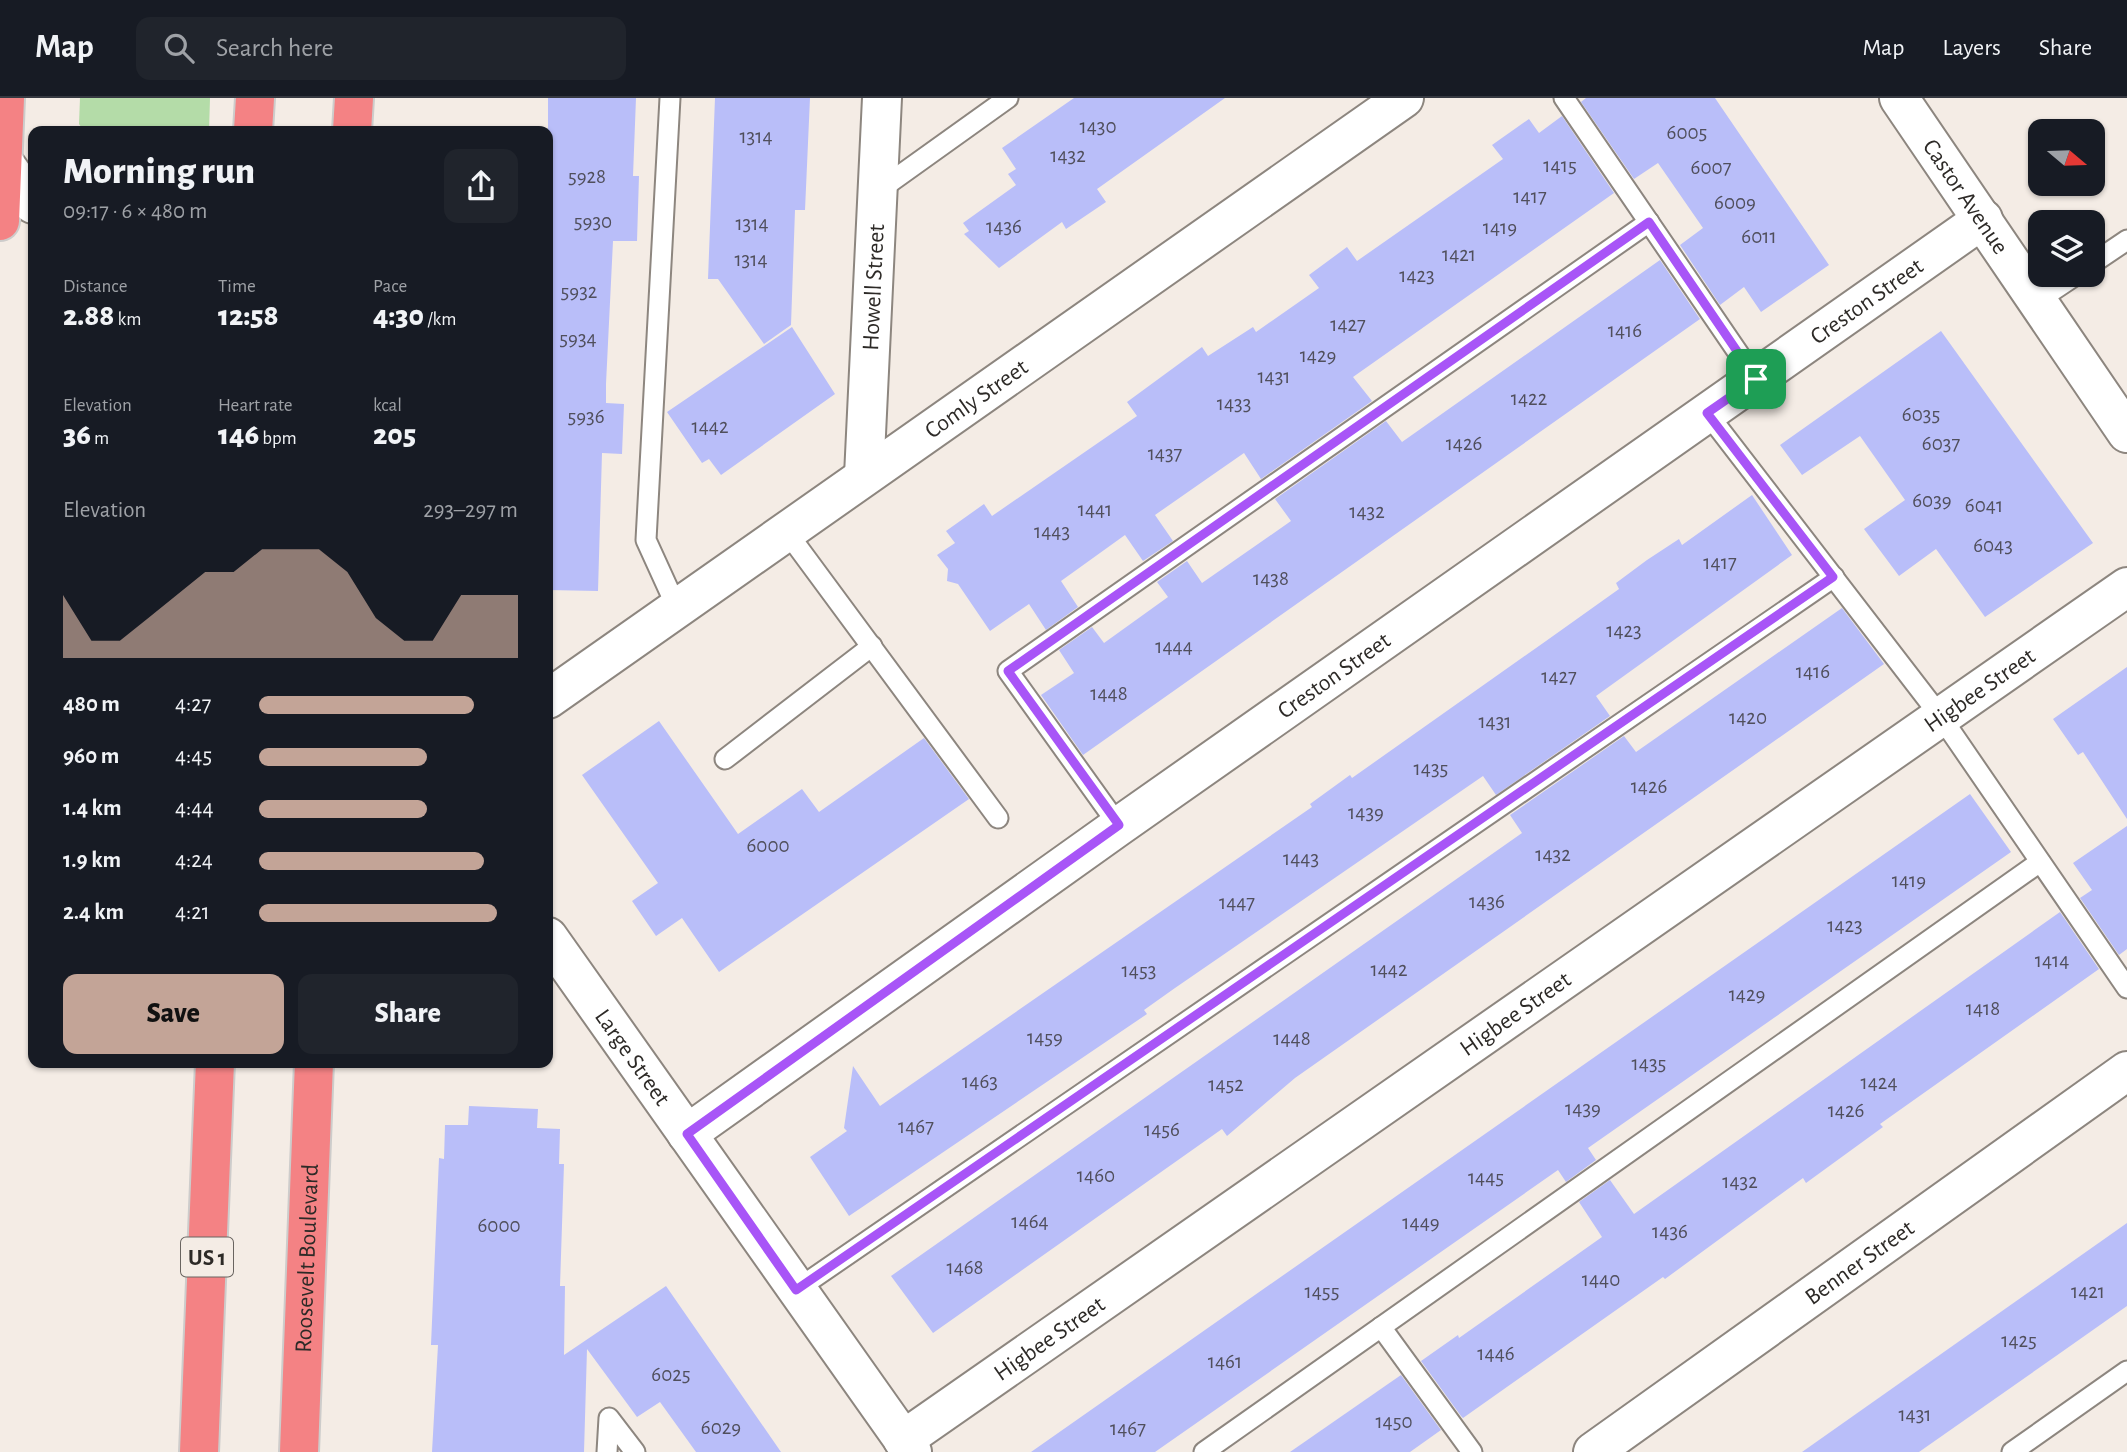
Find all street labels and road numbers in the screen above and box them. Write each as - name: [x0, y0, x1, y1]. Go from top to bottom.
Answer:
- street label: Castor Avenue: [1918, 135, 2012, 259]
- street label: Howell Street: [859, 223, 889, 351]
- street label: Creston Street: [1806, 254, 1928, 349]
- street label: Comly Street: [921, 355, 1033, 443]
- street label: Creston Street: [1274, 628, 1395, 724]
- street label: Higbee Street: [1920, 644, 2040, 737]
- street label: Higbee Street: [1456, 967, 1576, 1061]
- street label: Large Street: [590, 1005, 674, 1111]
- street label: Roosevelt Boulevard: [292, 1163, 323, 1353]
- street label: Benner Street: [1801, 1216, 1919, 1310]
- road number: US 1: [181, 1238, 233, 1276]
- street label: Higbee Street: [990, 1292, 1110, 1386]

